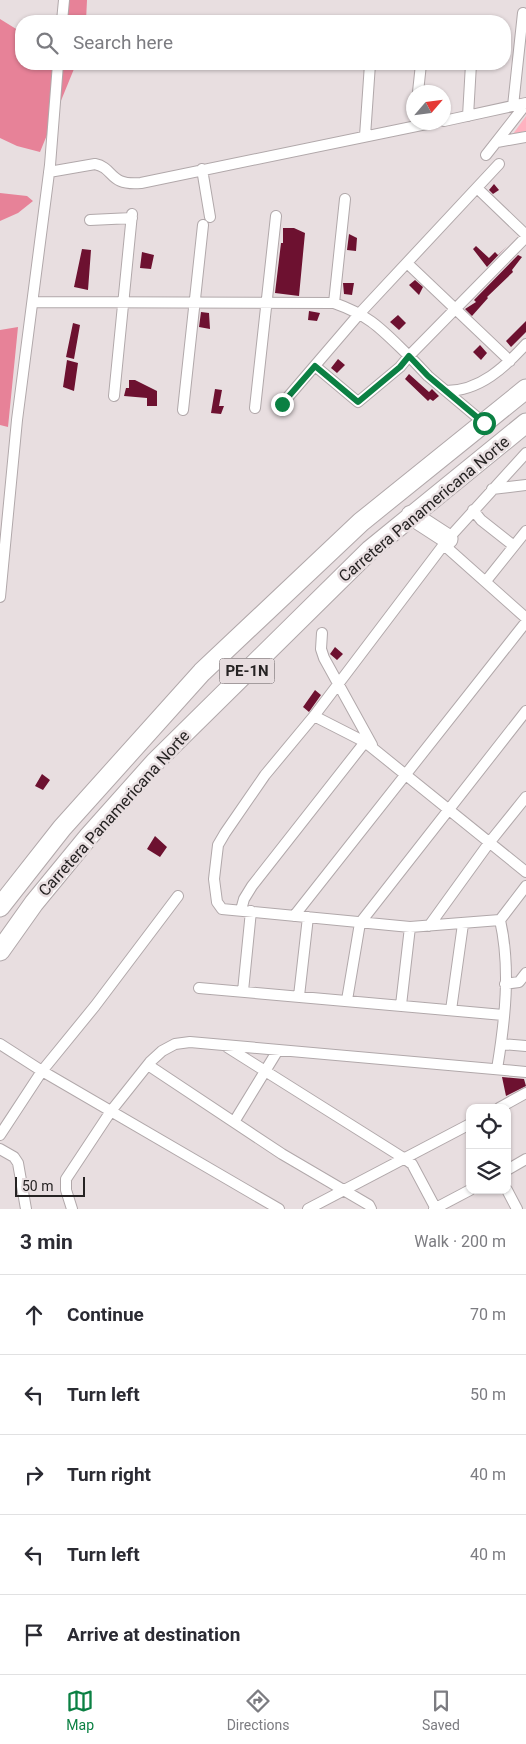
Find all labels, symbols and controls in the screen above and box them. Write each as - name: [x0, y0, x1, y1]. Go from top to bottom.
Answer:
- search box: [15, 15, 511, 70]
- icon: search: [33, 29, 61, 57]
- text: Search here: [73, 31, 173, 54]
- north arrow: [406, 85, 451, 130]
- route end: [271, 393, 294, 416]
- route start: [473, 412, 496, 435]
- street label: Carretera Panamericana Norte: [335, 432, 513, 586]
- road number: PE-1N: [220, 658, 274, 684]
- street label: Carretera Panamericana Norte: [34, 726, 194, 900]
- map controls: [466, 1104, 511, 1194]
- button: locate: [466, 1104, 511, 1149]
- button: layers: [466, 1149, 511, 1194]
- scale bar: [15, 1174, 85, 1197]
- text: 50 m: [22, 1178, 54, 1194]
- text: 3 min: [20, 1230, 73, 1254]
- text: Walk · 200 m: [414, 1232, 506, 1251]
- icon: ahead: [20, 1301, 48, 1329]
- text: Continue: [67, 1303, 144, 1326]
- text: 70 m: [470, 1305, 506, 1324]
- icon: left: [20, 1381, 48, 1409]
- text: Turn left: [67, 1383, 140, 1406]
- text: 50 m: [470, 1385, 506, 1404]
- icon: right: [20, 1461, 48, 1489]
- text: Turn right: [67, 1463, 151, 1486]
- text: 40 m: [470, 1465, 506, 1484]
- icon: left: [20, 1541, 48, 1569]
- text: Turn left: [67, 1543, 140, 1566]
- text: 40 m: [470, 1545, 506, 1564]
- icon: arrive: [20, 1621, 48, 1649]
- text: Arrive at destination: [67, 1623, 240, 1646]
- tab: Map: [66, 1687, 94, 1733]
- tab: Directions: [227, 1687, 290, 1733]
- tab: Saved: [422, 1687, 460, 1733]

